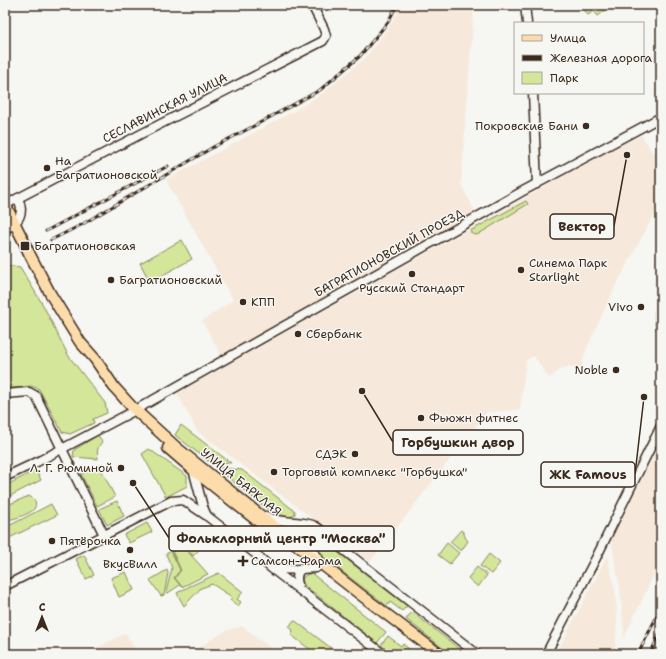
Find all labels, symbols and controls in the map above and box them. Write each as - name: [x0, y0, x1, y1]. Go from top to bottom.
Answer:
- legend: [514, 22, 644, 94]
- text: Улица: [550, 30, 587, 46]
- text: Железная дорога: [550, 50, 653, 66]
- street label: СЕСЛАВИНСКАЯ УЛИЦА: [100, 69, 230, 146]
- text: Парк: [550, 70, 579, 86]
- place label: Покровские Бани: [475, 118, 578, 134]
- marker: Покровские Бани: [581, 121, 591, 131]
- place label: На Багратионовской: [55, 153, 158, 183]
- marker: На Багратионовской: [42, 163, 52, 173]
- street label: БАГРАТИОНОВСКИЙ ПРОЕЗД: [311, 205, 467, 301]
- callout: Вектор: [550, 214, 614, 239]
- text: Вектор: [558, 218, 606, 235]
- place label: Багратионовская: [34, 238, 136, 254]
- marker: Багратионовская: [19, 240, 31, 252]
- place label: Синема Парк Starlight: [529, 255, 608, 285]
- marker: Синема Парк Starlight: [516, 265, 526, 275]
- marker: Русский Стандарт: [407, 269, 417, 279]
- place label: Багратионовский: [119, 272, 222, 288]
- marker: Багратионовский: [106, 275, 116, 285]
- place label: Русский Стандарт: [359, 280, 466, 296]
- place label: КПП: [251, 294, 275, 310]
- marker: КПП: [238, 297, 248, 307]
- place label: Vivo: [608, 299, 633, 315]
- marker: Vivo: [636, 302, 646, 312]
- place label: Сбербанк: [306, 326, 363, 342]
- marker: Сбербанк: [293, 329, 303, 339]
- place label: Noble: [574, 362, 608, 378]
- marker: Noble: [611, 365, 621, 375]
- place label: Фьюжн фитнес: [429, 410, 518, 426]
- marker: Фьюжн фитнес: [416, 413, 426, 423]
- callout: Горбушкин двор: [393, 430, 523, 455]
- text: Горбушкин двор: [401, 434, 515, 451]
- street label: УЛИЦА БАРКЛАЯ: [197, 444, 285, 520]
- place label: СДЭК: [315, 446, 347, 462]
- marker: СДЭК: [350, 449, 360, 459]
- place label: Л. Г. Рюминой: [30, 460, 113, 476]
- callout: ЖК Famous: [541, 462, 635, 487]
- marker: Л. Г. Рюминой: [116, 463, 126, 473]
- place label: Торговый комплекс "Горбушка": [282, 464, 467, 480]
- text: ЖК Famous: [549, 466, 627, 483]
- marker: Торговый комплекс "Горбушка": [269, 467, 279, 477]
- callout: Фольклорный центр "Москва": [169, 526, 394, 551]
- text: Фольклорный центр "Москва": [176, 530, 386, 547]
- place label: Пятёрочка: [60, 533, 121, 549]
- marker: Пятёрочка: [47, 536, 57, 546]
- marker: ВкусВилл: [125, 545, 135, 555]
- place label: Самсон-Фарма: [251, 553, 342, 569]
- place label: ВкусВилл: [103, 556, 157, 572]
- marker: Самсон-Фарма: [238, 556, 248, 566]
- north arrow: [22, 597, 62, 637]
- text: С: [39, 600, 46, 615]

